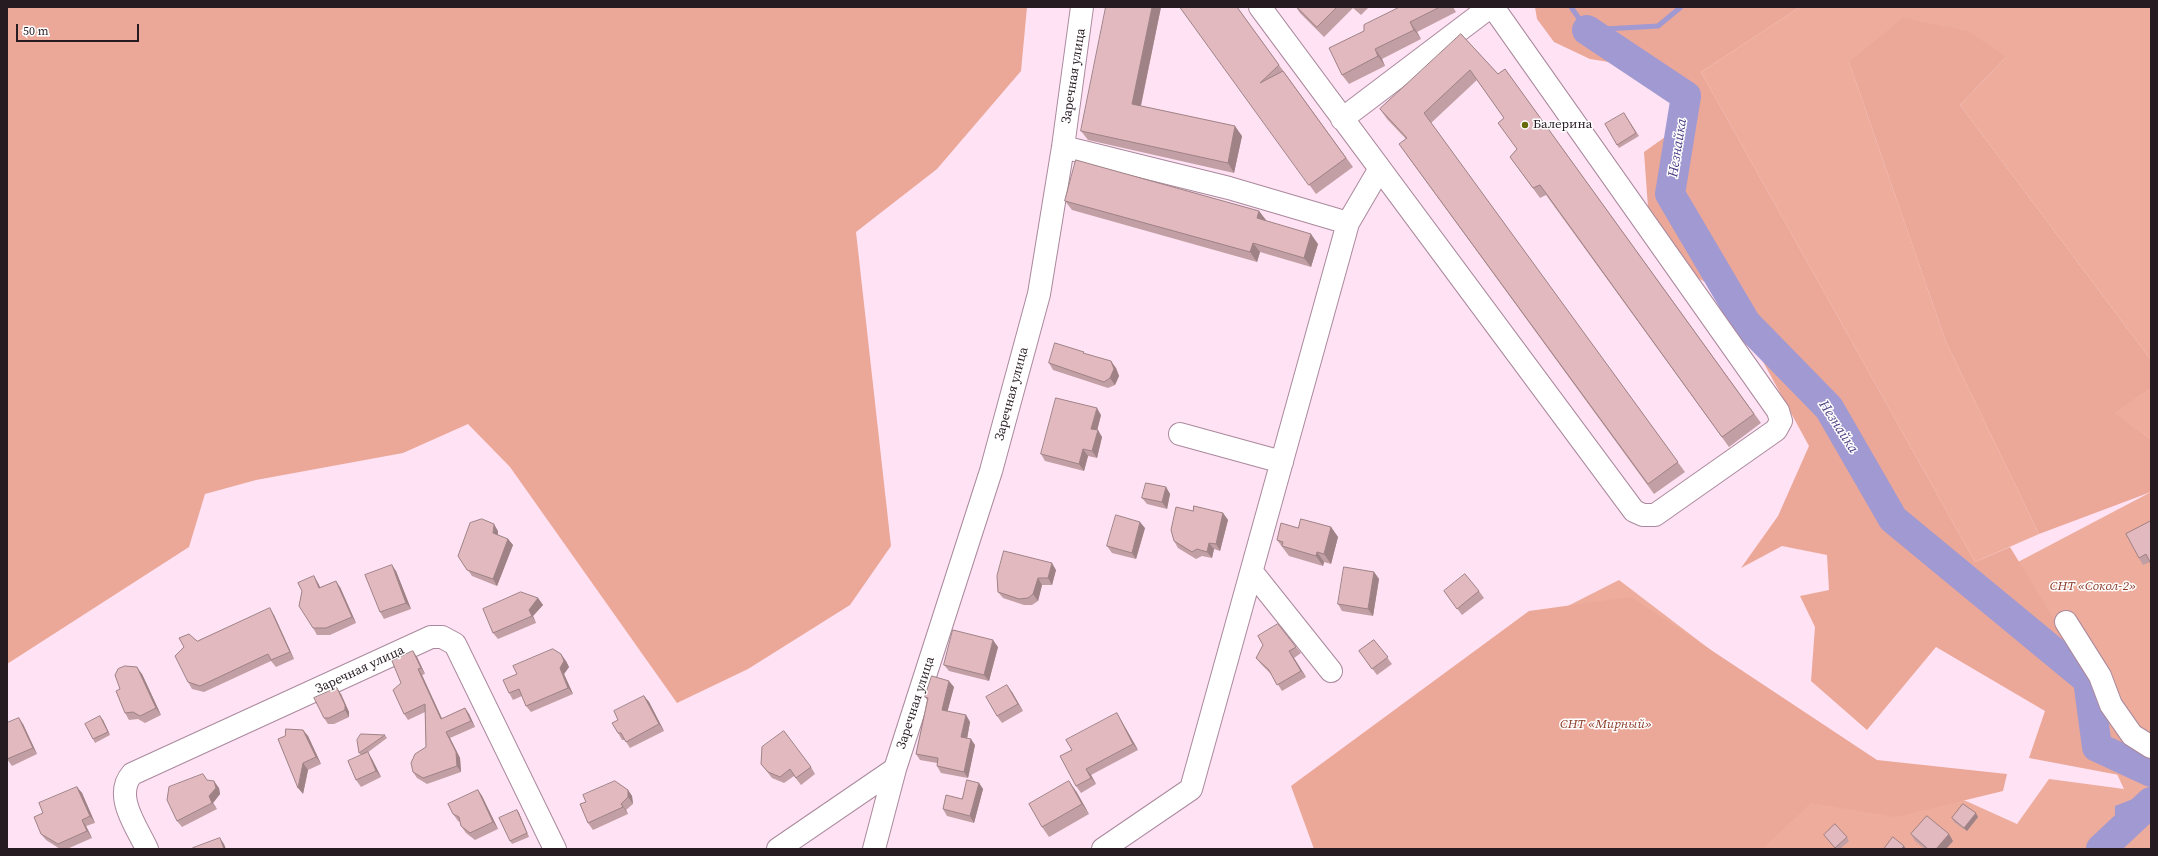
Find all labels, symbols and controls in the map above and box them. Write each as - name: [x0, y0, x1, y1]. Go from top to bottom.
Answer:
- scale bar: [18, 16, 141, 42]
- text: 50 m: [23, 23, 49, 39]
- street label: Заречная улица: [1059, 27, 1089, 125]
- place label: Балерина: [1533, 117, 1592, 133]
- water label: Незнайка: [1665, 117, 1691, 179]
- marker: Балерина: [1520, 120, 1530, 130]
- street label: Заречная улица: [992, 346, 1032, 442]
- water label: Незнайка: [1815, 398, 1861, 456]
- park label: СНТ «Сокол-2»: [2050, 579, 2136, 595]
- street label: Заречная улица: [313, 643, 407, 697]
- street label: Заречная улица: [894, 655, 938, 751]
- park label: СНТ «Мирный»: [1560, 717, 1652, 733]

